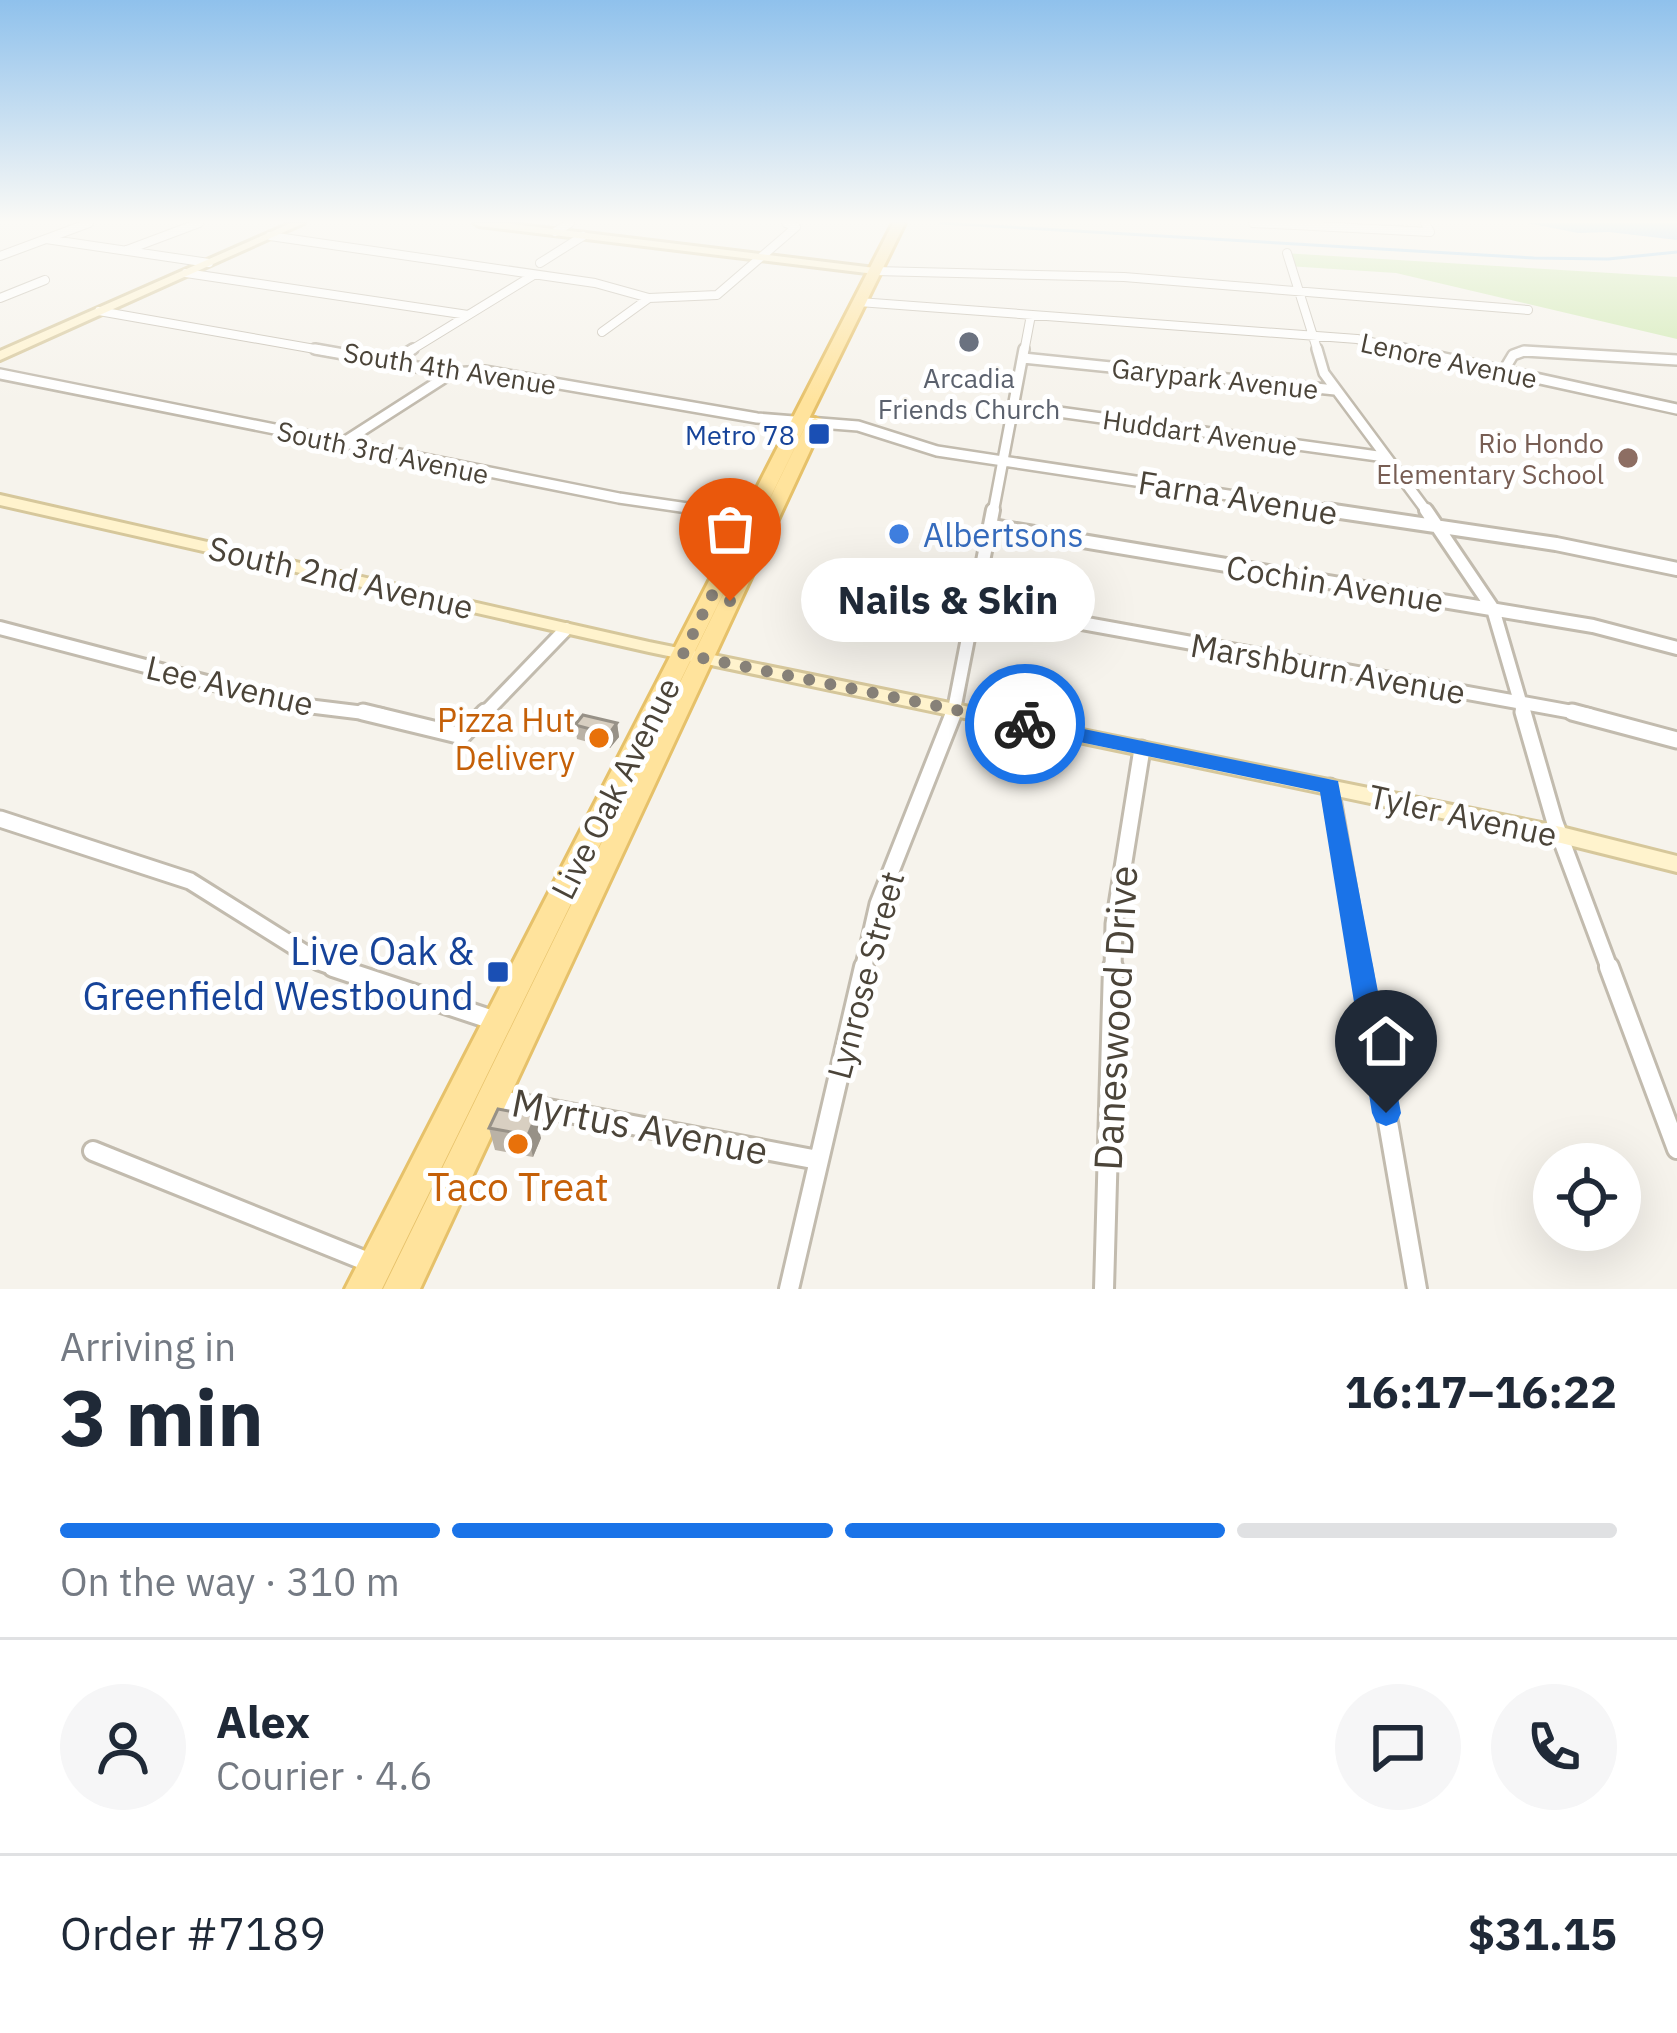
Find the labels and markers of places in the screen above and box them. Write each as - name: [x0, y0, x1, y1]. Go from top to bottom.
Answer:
- marker: Arcadia Friends Church: [956, 329, 982, 355]
- place label: Arcadia Friends Church: [878, 360, 1060, 426]
- place label: Metro 78: [685, 417, 795, 452]
- marker: Metro 78: [806, 421, 832, 447]
- place label: Rio Hondo Elementary School: [1376, 425, 1604, 491]
- marker: Rio Hondo Elementary School: [1615, 445, 1641, 471]
- pin: [679, 478, 781, 601]
- place label: Albertsons: [923, 513, 1084, 556]
- marker: Albertsons: [886, 521, 912, 547]
- callout: Nails & Skin: [802, 559, 1096, 643]
- place label: Pizza Hut Delivery: [437, 698, 575, 779]
- marker: Pizza Hut Delivery: [586, 725, 612, 751]
- place label: Live Oak & Greenfield Westbound: [82, 925, 474, 1021]
- marker: Live Oak & Greenfield Westbound: [485, 959, 511, 985]
- pin: [1335, 990, 1437, 1113]
- marker: Taco Treat: [505, 1131, 531, 1157]
- place label: Taco Treat: [427, 1161, 609, 1212]

